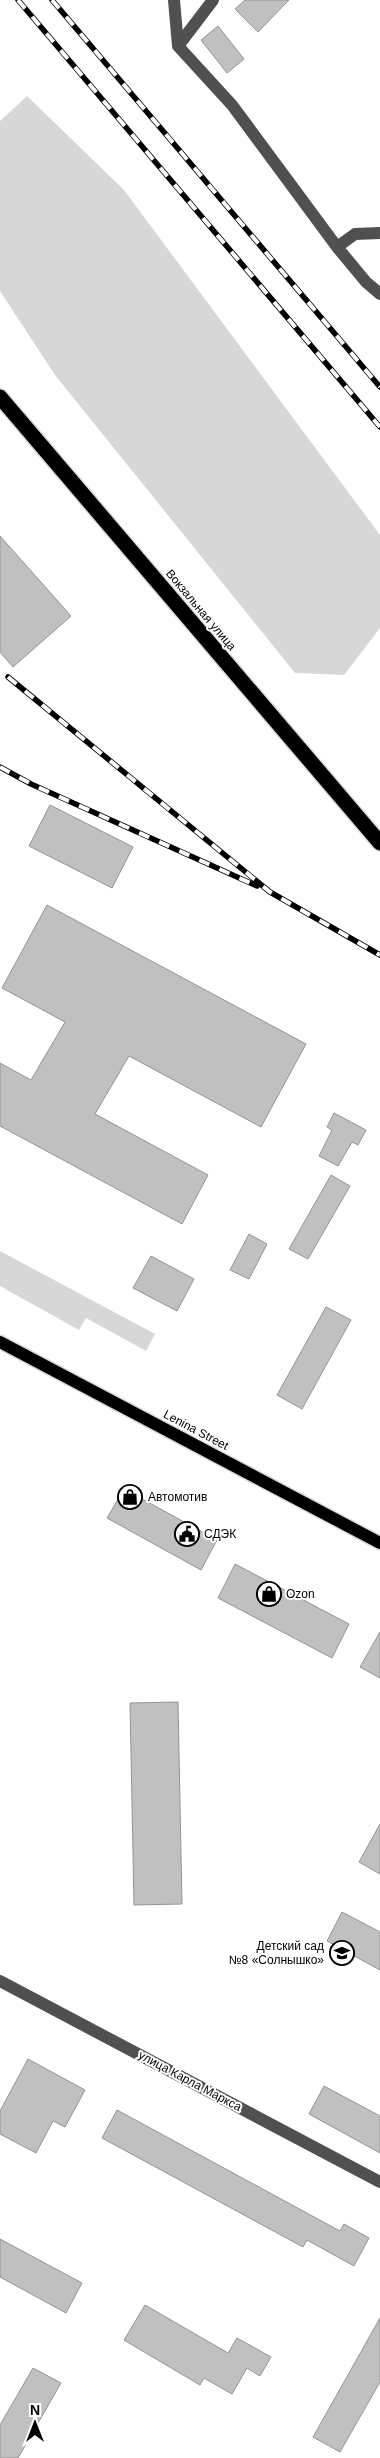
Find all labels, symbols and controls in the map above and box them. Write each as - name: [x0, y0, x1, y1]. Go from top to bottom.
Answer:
- street label: Вокзальная улица: [163, 567, 239, 654]
- street label: Lenina Street: [161, 1407, 231, 1453]
- shop icon: Автомотив: [117, 1484, 143, 1510]
- place label: Автомотив: [148, 1490, 207, 1504]
- public building icon: СДЭК: [174, 1521, 200, 1547]
- place label: СДЭК: [204, 1527, 236, 1541]
- shop icon: Ozon: [256, 1581, 282, 1607]
- place label: Ozon: [286, 1587, 315, 1601]
- place label: Детский сад №8 «Солнышко»: [229, 1939, 324, 1967]
- school or university icon: Детский сад №8 «Солнышко»: [329, 1940, 355, 1966]
- street label: улица Карла Маркса: [136, 2048, 244, 2114]
- north arrow: [10, 2398, 60, 2448]
- text: N: [30, 2402, 40, 2418]

